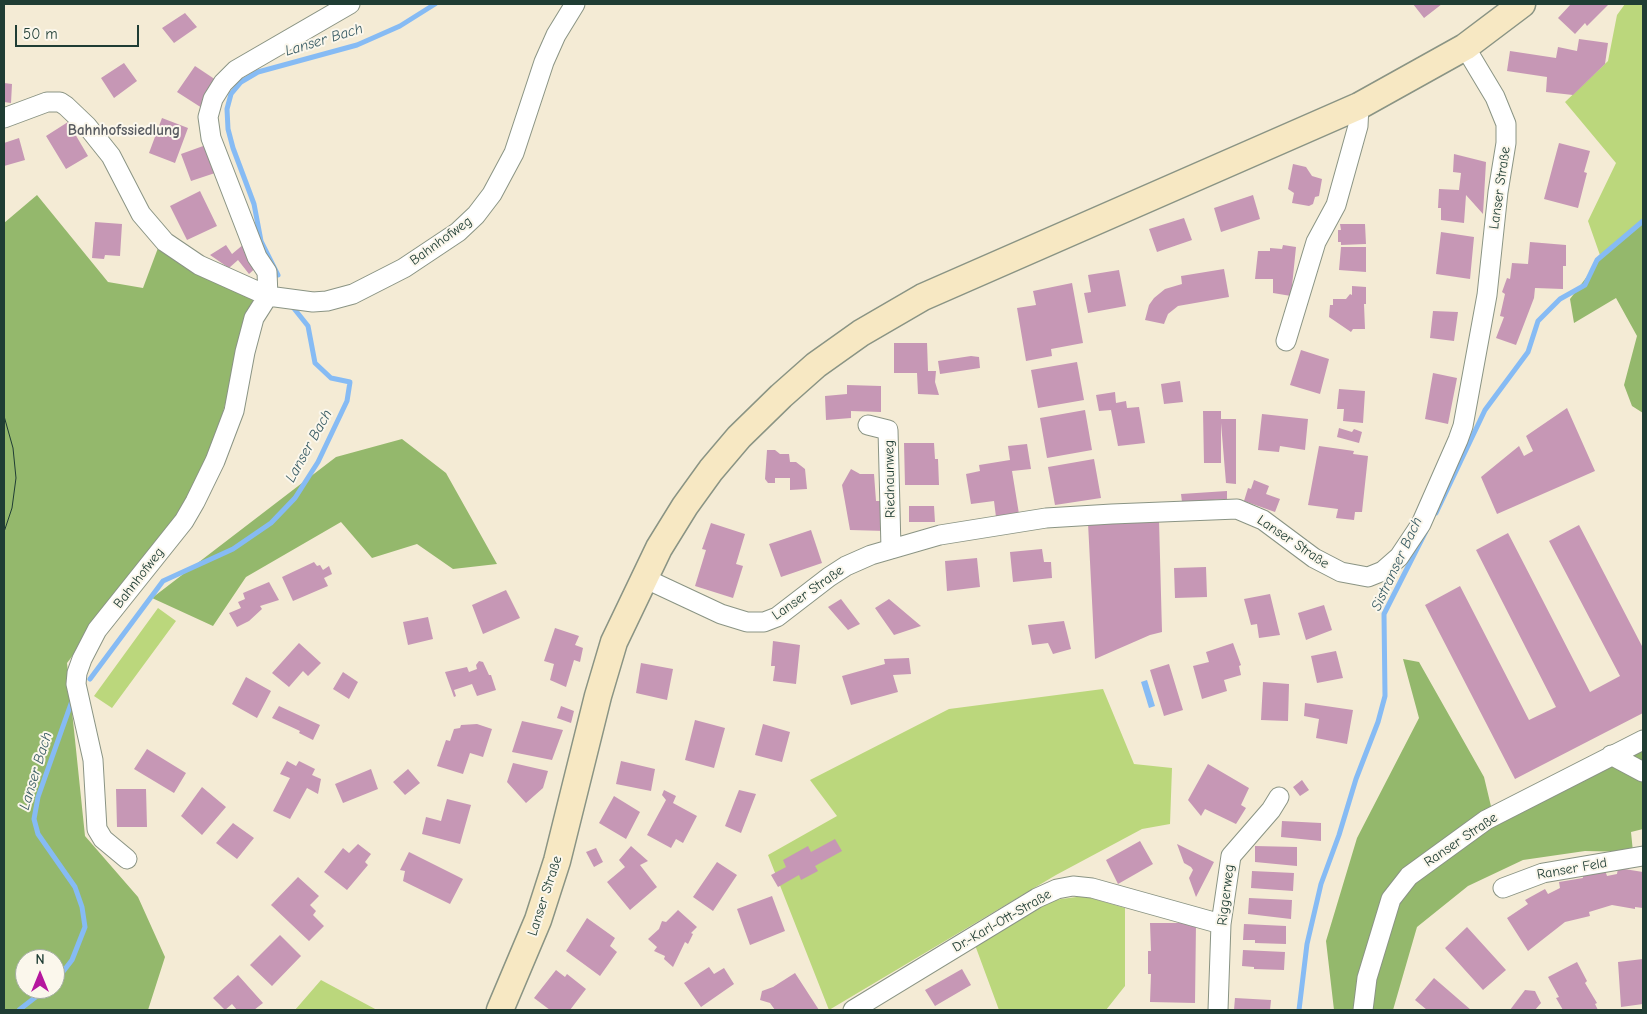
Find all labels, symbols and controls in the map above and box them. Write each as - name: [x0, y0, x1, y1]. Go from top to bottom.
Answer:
- scale bar: [18, 15, 141, 47]
- water label: Lanser Bach: [283, 20, 365, 60]
- text: 50 m: [23, 25, 58, 43]
- district label: Bahnhofssiedlung: [68, 122, 180, 140]
- street label: Lanser Straße: [1486, 146, 1514, 230]
- street label: Bahnhofweg: [407, 213, 475, 269]
- water label: Lanser Bach: [282, 406, 336, 486]
- street label: Riednaunweg: [881, 440, 899, 518]
- street label: Lanser Straße: [1254, 512, 1332, 572]
- water label: Sistranser Bach: [1367, 514, 1427, 614]
- street label: Bahnhofweg: [110, 544, 168, 612]
- street label: Lanser Straße: [769, 562, 847, 624]
- water label: Lanser Bach: [16, 730, 56, 812]
- street label: Ranser Straße: [1421, 809, 1501, 871]
- street label: Lanser Straße: [524, 854, 566, 938]
- street label: Ranser Feld: [1536, 855, 1608, 883]
- street label: Riggerweg: [1214, 863, 1238, 927]
- street label: Dr.-Karl-Ott-Straße: [950, 886, 1054, 956]
- north arrow: [15, 949, 65, 999]
- text: N: [35, 951, 45, 968]

